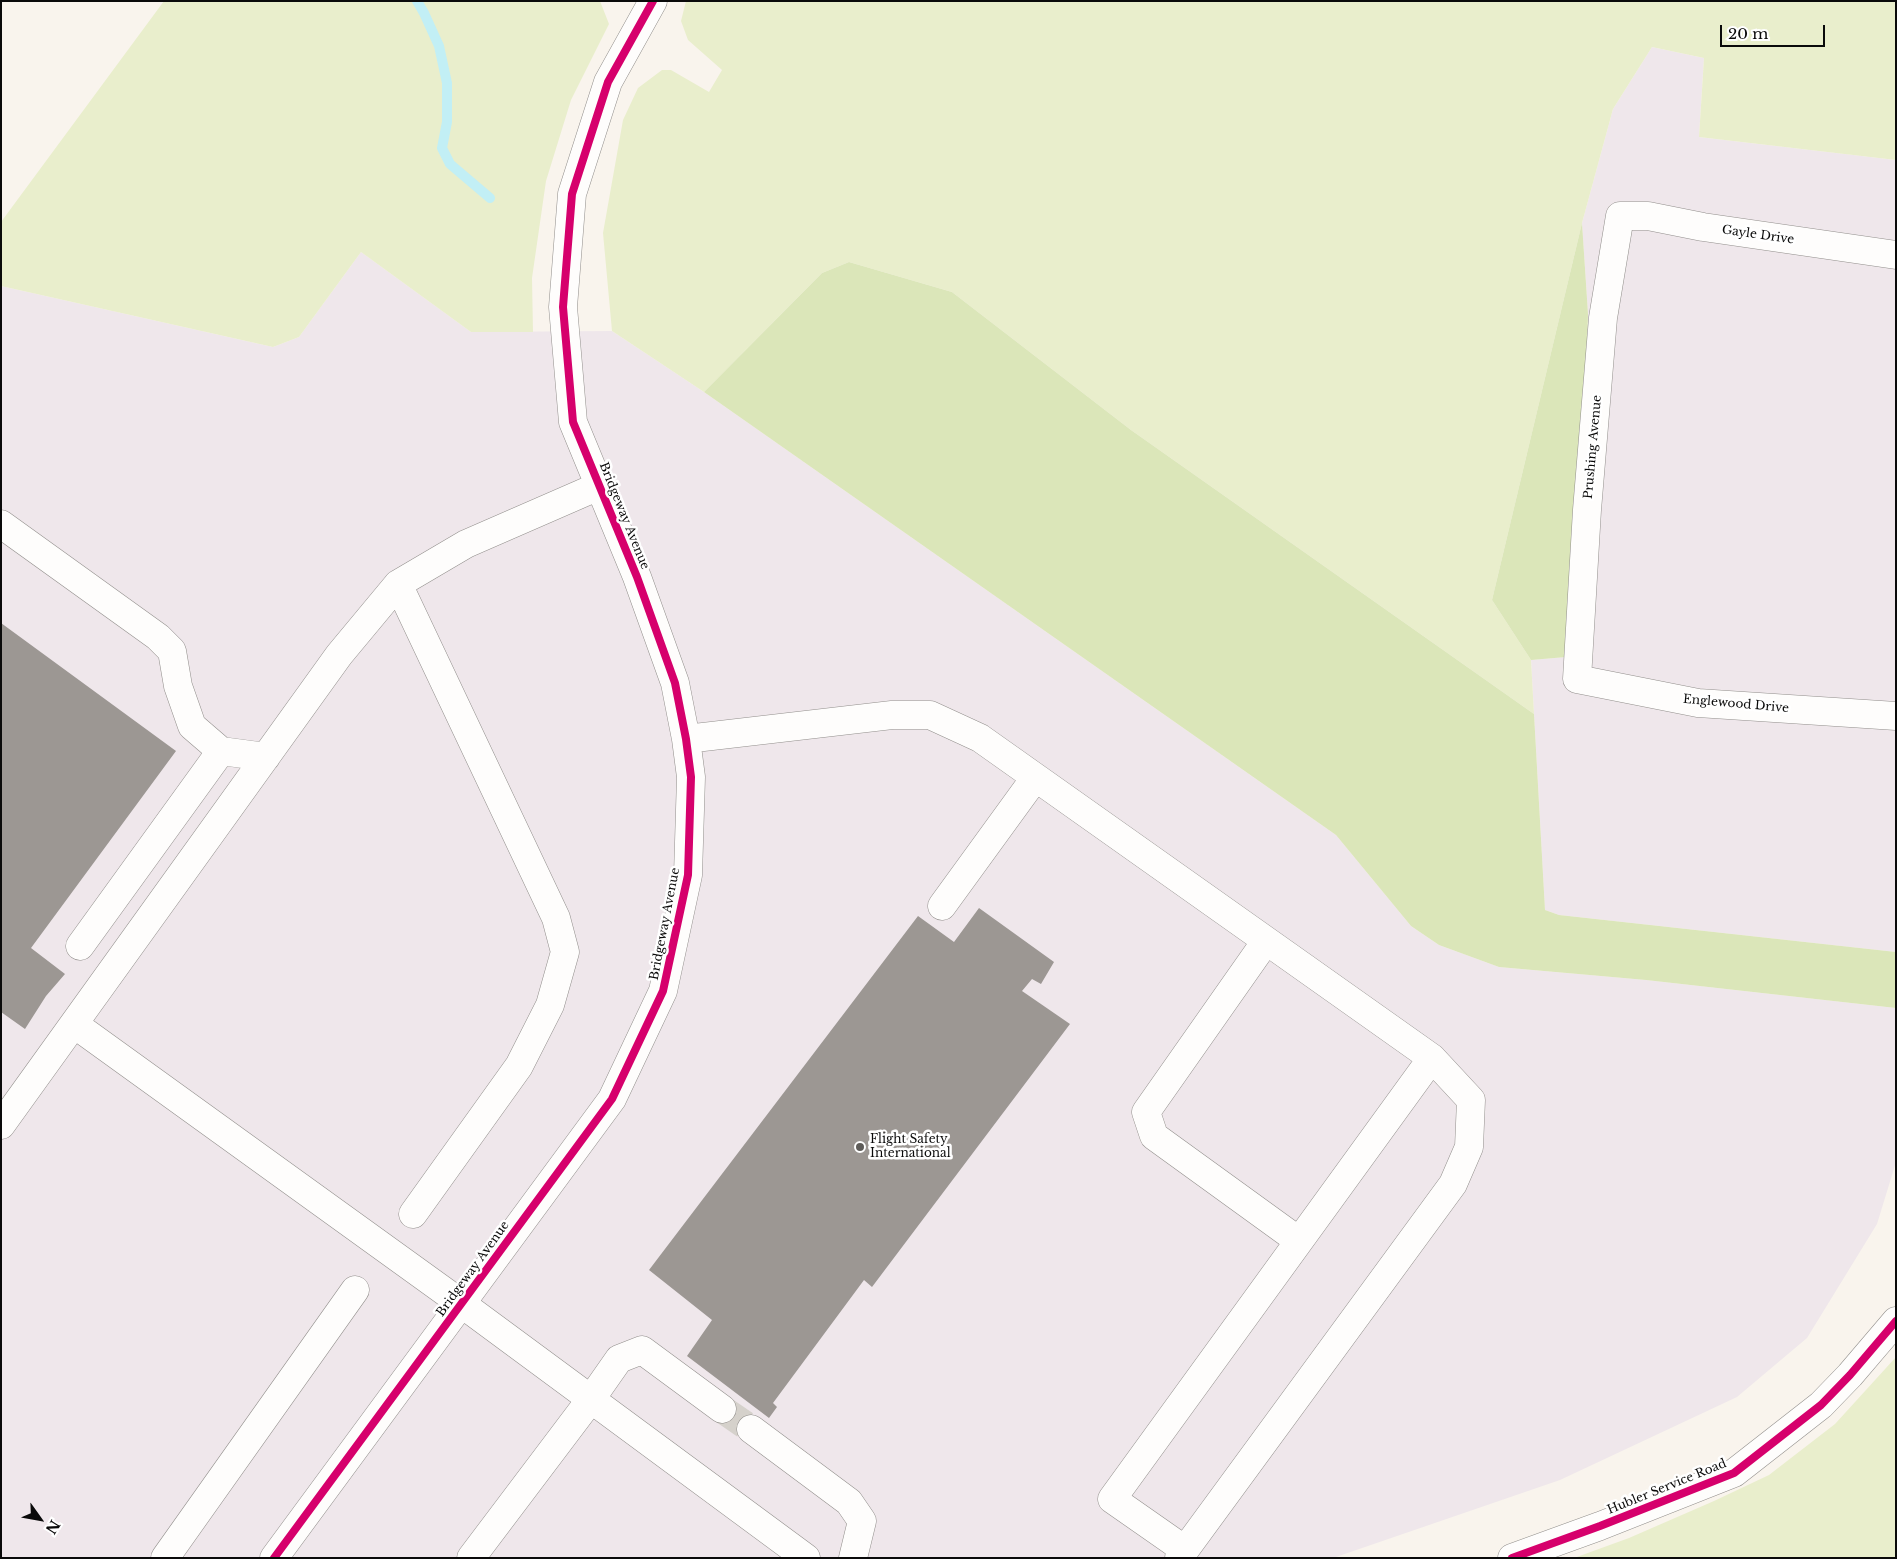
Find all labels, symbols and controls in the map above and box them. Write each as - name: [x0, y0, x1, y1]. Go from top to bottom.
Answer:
- scale bar: [1722, 15, 1827, 47]
- text: 20 m: [1728, 24, 1768, 43]
- street label: Gayle Drive: [1721, 223, 1795, 247]
- street label: Prushing Avenue: [1581, 394, 1605, 500]
- street label: Bridgeway Avenue: [596, 460, 652, 572]
- street label: Englewood Drive: [1682, 692, 1790, 716]
- street label: Bridgeway Avenue: [647, 867, 683, 981]
- place label: Flight Safety International: [870, 1133, 951, 1161]
- marker: Flight Safety International: [854, 1141, 866, 1153]
- street label: Bridgeway Avenue: [434, 1219, 512, 1319]
- street label: Hubler Service Road: [1605, 1457, 1729, 1517]
- north arrow: [15, 1494, 65, 1544]
- text: N: [42, 1517, 64, 1537]

